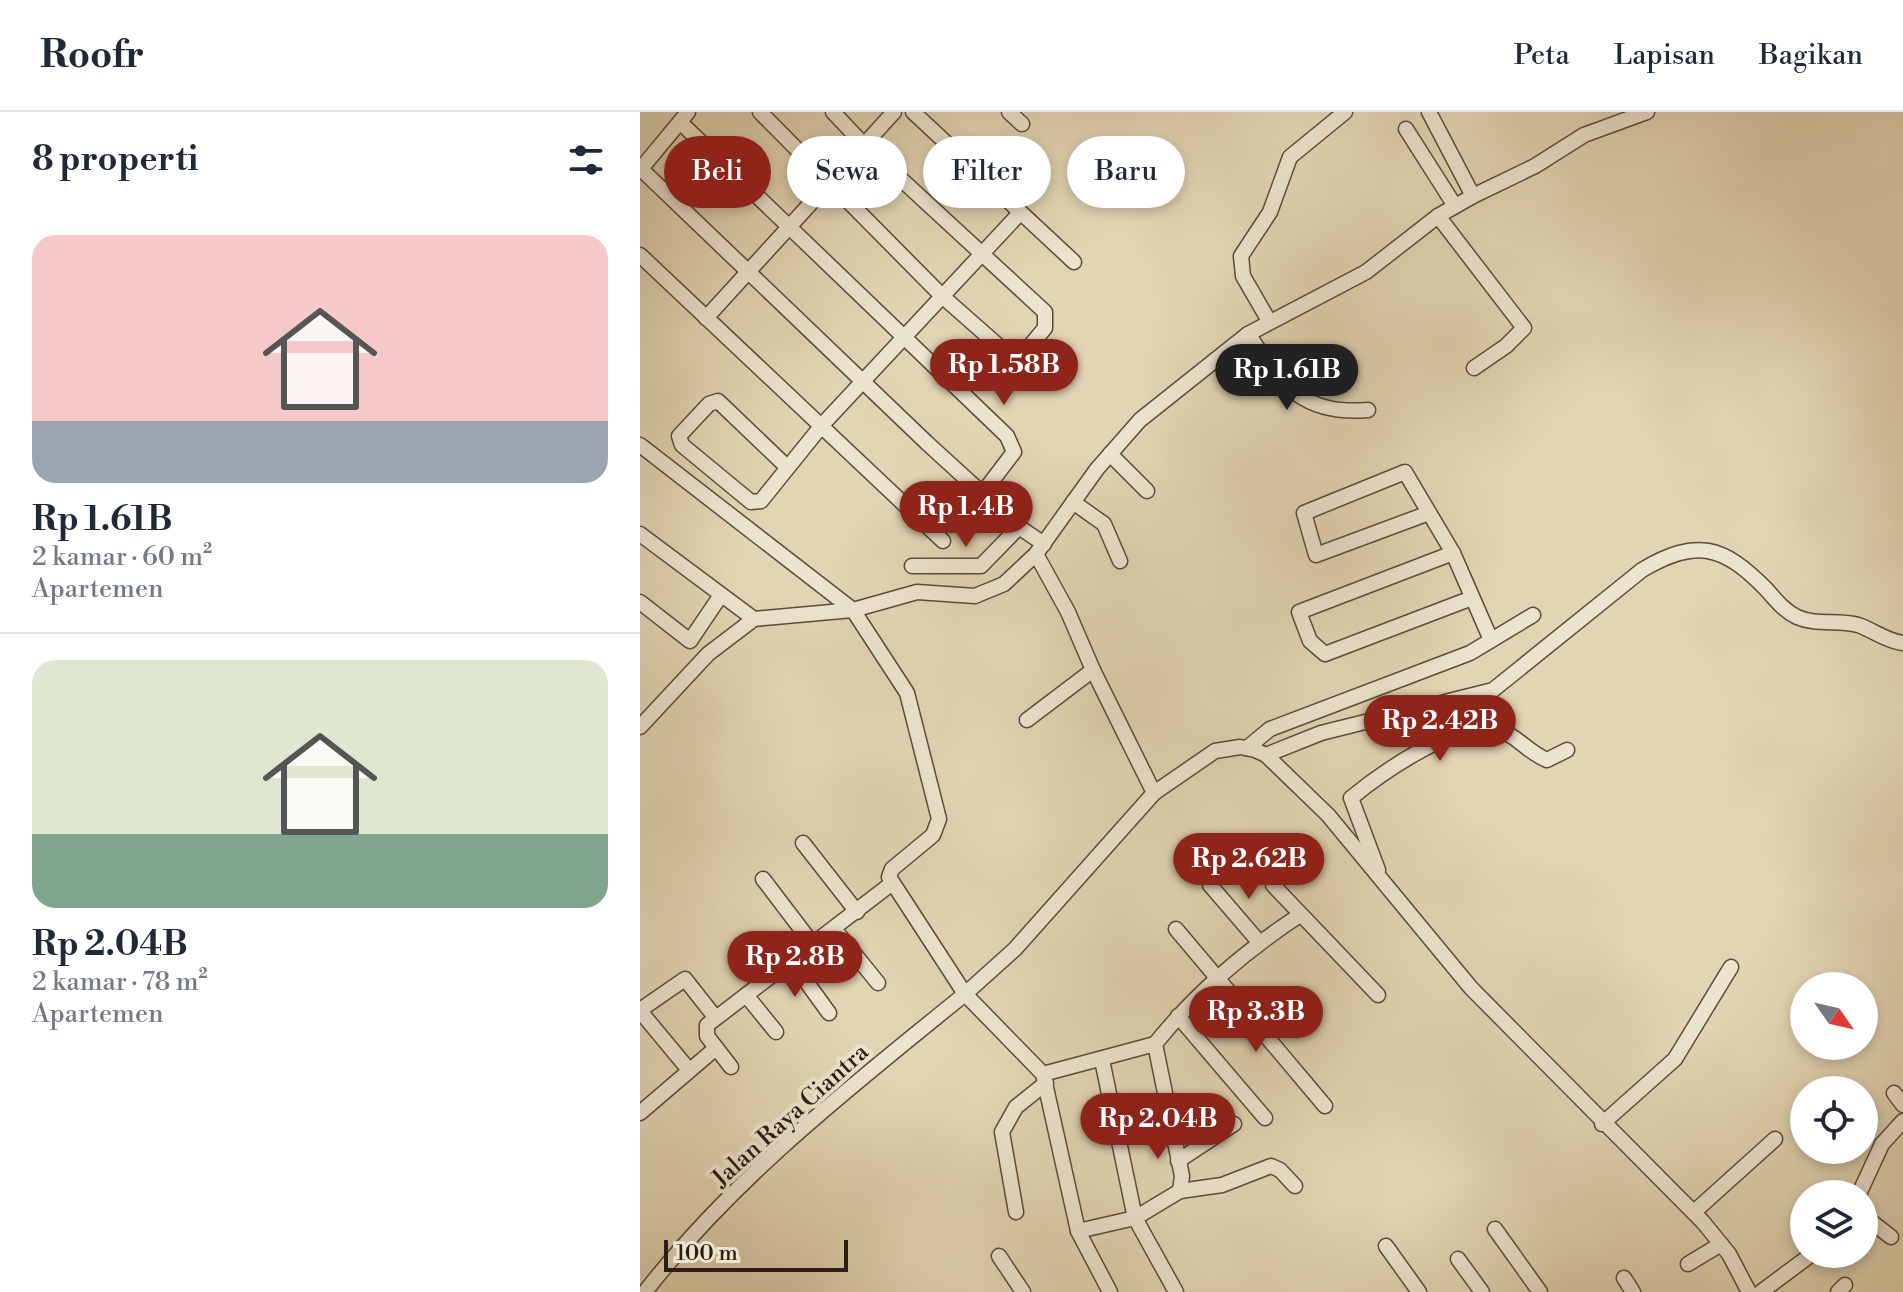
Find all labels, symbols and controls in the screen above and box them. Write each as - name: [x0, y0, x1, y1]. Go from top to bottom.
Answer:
- text: Roofr: [40, 32, 144, 79]
- text: Peta: [1514, 38, 1570, 73]
- text: Lapisan: [1614, 38, 1715, 73]
- text: Bagikan: [1759, 38, 1863, 73]
- chip: Beli: [664, 136, 771, 208]
- chip: Sewa: [787, 136, 907, 208]
- chip: Filter: [923, 136, 1051, 208]
- chip: Baru: [1067, 136, 1185, 208]
- icon: filters: [564, 138, 608, 182]
- text: 8 properti: [32, 139, 198, 181]
- icon: home: [248, 287, 392, 431]
- pin: Rp 1.58B: [921, 339, 1087, 407]
- pin: Rp 1.61B: [1204, 344, 1370, 412]
- text: Rp 1.58B: [948, 349, 1060, 381]
- text: Rp 1.61B: [1233, 354, 1341, 386]
- pin: Rp 1.4B: [892, 481, 1040, 549]
- text: Rp 1.4B: [918, 491, 1014, 523]
- text: Rp 1.61B: [32, 499, 172, 541]
- text: 2 kamar · 60 m²: [32, 541, 212, 573]
- text: Apartemen: [32, 573, 164, 605]
- pin: Rp 2.42B: [1357, 695, 1523, 763]
- text: Rp 2.42B: [1382, 705, 1498, 737]
- icon: home: [248, 712, 392, 856]
- pin: Rp 2.62B: [1166, 833, 1332, 901]
- text: Rp 2.62B: [1191, 843, 1307, 875]
- text: Rp 2.04B: [32, 924, 188, 966]
- pin: Rp 2.8B: [721, 931, 869, 999]
- text: Rp 2.8B: [745, 941, 845, 973]
- text: 2 kamar · 78 m²: [32, 966, 208, 998]
- north arrow: [1790, 972, 1878, 1060]
- map controls: [1790, 972, 1878, 1268]
- pin: Rp 3.3B: [1182, 986, 1330, 1054]
- text: Rp 3.3B: [1207, 996, 1305, 1028]
- text: Apartemen: [32, 998, 164, 1030]
- street label: Jalan Raya Ciantra: [705, 1037, 876, 1195]
- button: locate: [1790, 1076, 1878, 1164]
- pin: Rp 2.04B: [1075, 1093, 1241, 1161]
- text: Rp 2.04B: [1098, 1103, 1218, 1135]
- button: layers: [1790, 1180, 1878, 1268]
- scale bar: [664, 1236, 848, 1272]
- text: 100 m: [676, 1240, 738, 1267]

